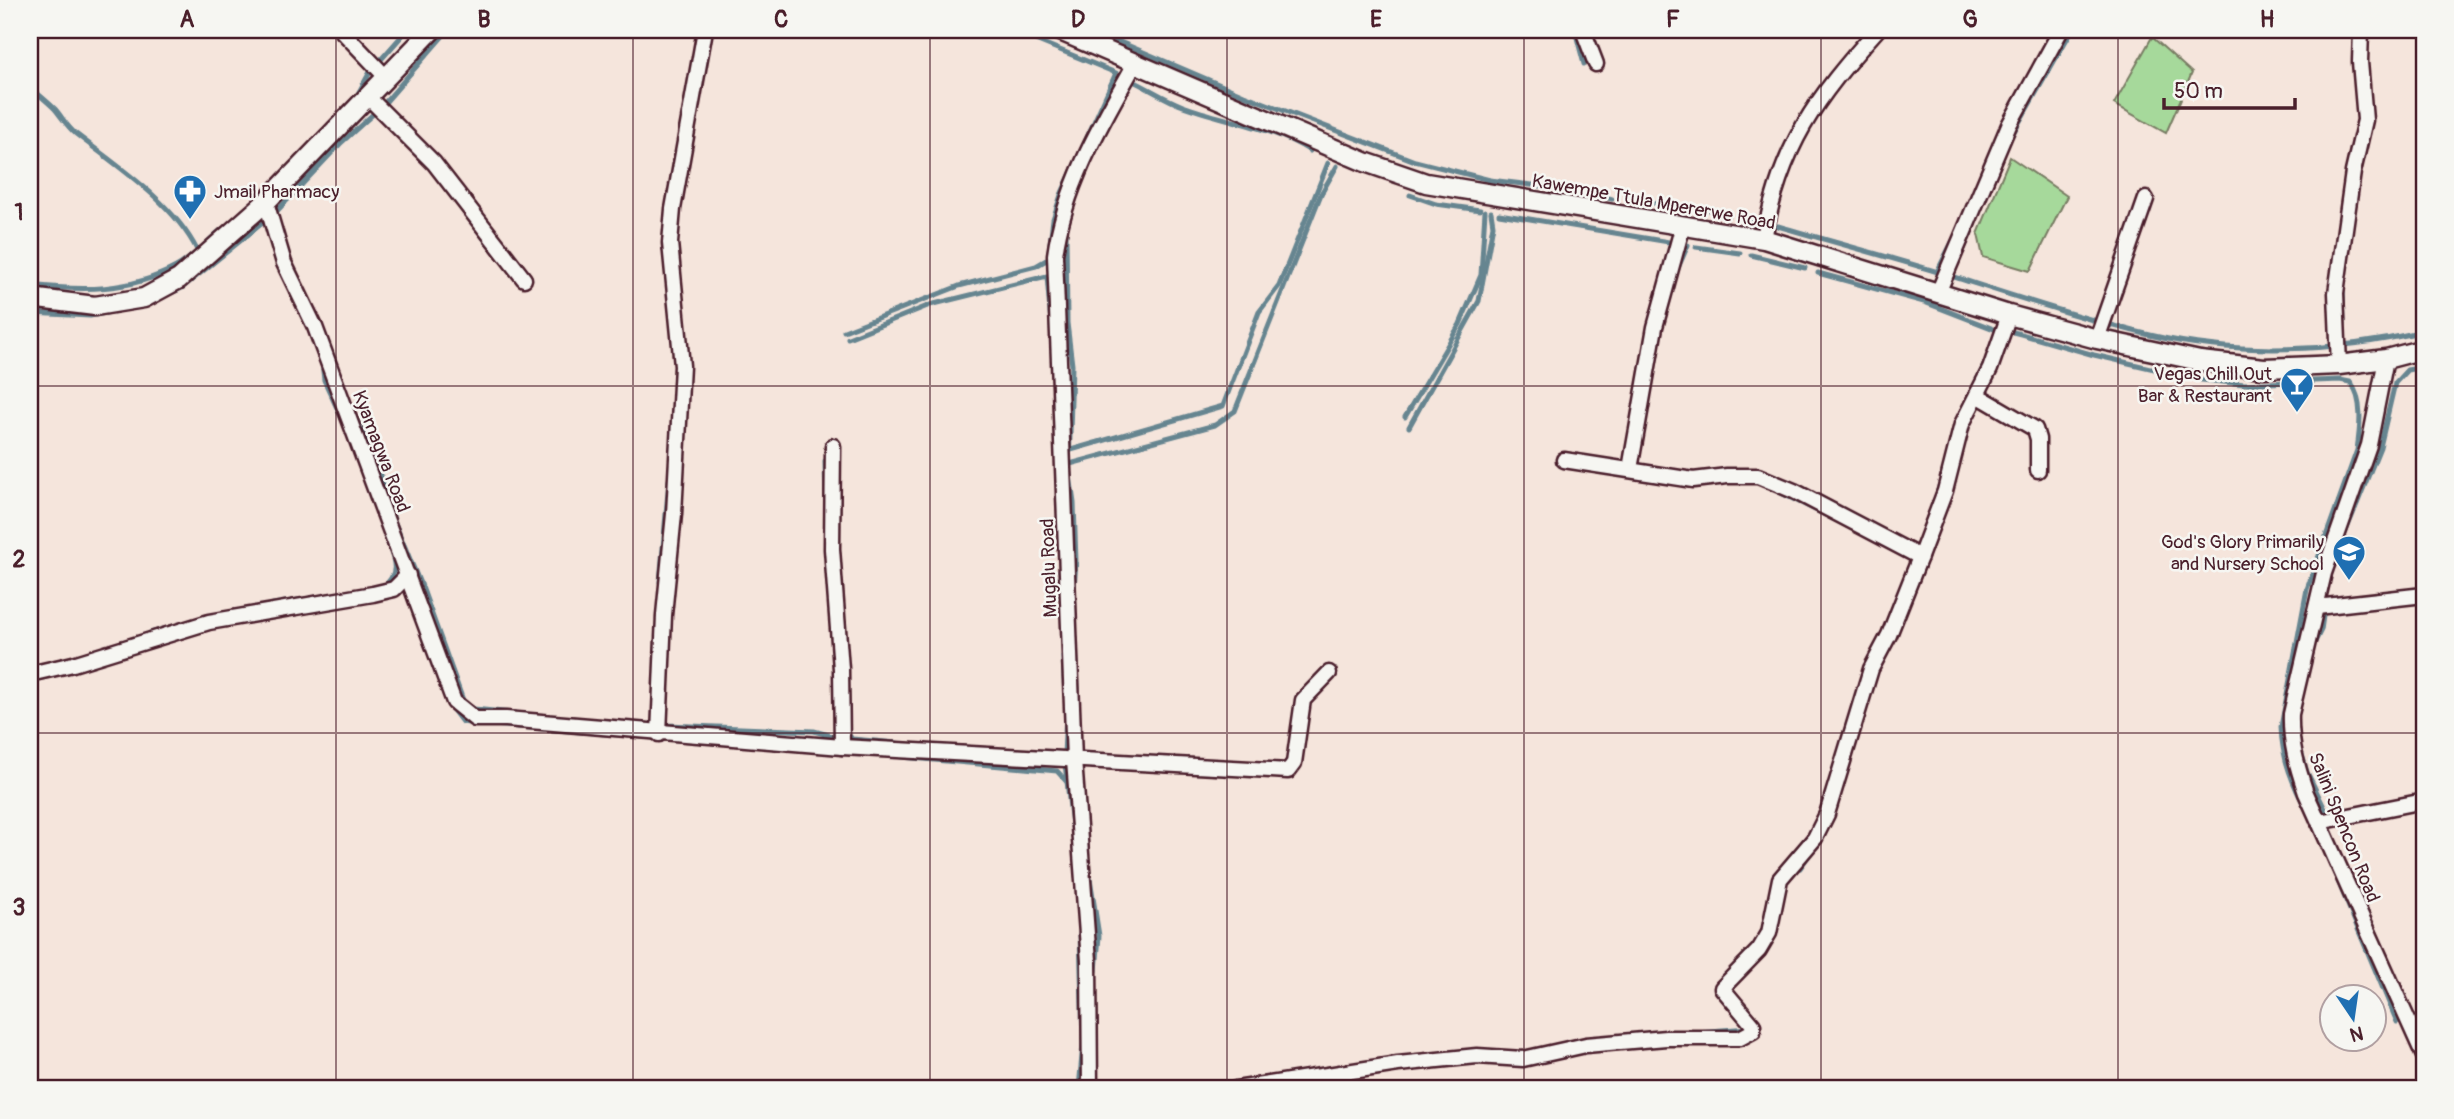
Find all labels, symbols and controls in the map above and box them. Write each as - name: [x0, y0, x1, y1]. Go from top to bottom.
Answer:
- text: A: [180, 5, 195, 34]
- text: B: [477, 5, 491, 34]
- text: C: [774, 5, 788, 34]
- text: D: [1071, 5, 1085, 34]
- text: E: [1370, 5, 1382, 34]
- text: F: [1666, 5, 1680, 34]
- text: G: [1962, 5, 1978, 34]
- text: H: [2260, 5, 2274, 34]
- scale bar: [2164, 66, 2295, 110]
- text: 50 m: [2174, 78, 2223, 105]
- street label: Kawempe Ttula Mpererwe Road: [1530, 169, 1778, 235]
- pharmacy icon: Jmail Pharmacy: [171, 172, 209, 221]
- place label: Jmail Pharmacy: [214, 180, 339, 204]
- text: 1: [15, 198, 24, 227]
- place label: Vegas Chill Out Bar & Restaurant: [2138, 362, 2272, 408]
- bar icon: Vegas Chill Out Bar & Restaurant: [2278, 365, 2316, 414]
- street label: Kyamagwa Road: [347, 387, 415, 516]
- street label: Mugalu Road: [1035, 518, 1063, 618]
- place label: God's Glory Primarily and Nursery School: [2161, 530, 2324, 576]
- school or university icon: God's Glory Primarily and Nursery School: [2330, 533, 2368, 582]
- text: 2: [13, 545, 26, 574]
- street label: Salini Spencon Road: [2303, 749, 2385, 906]
- text: 3: [13, 893, 25, 922]
- north arrow: [2318, 982, 2388, 1052]
- text: N: [2347, 1020, 2366, 1047]

